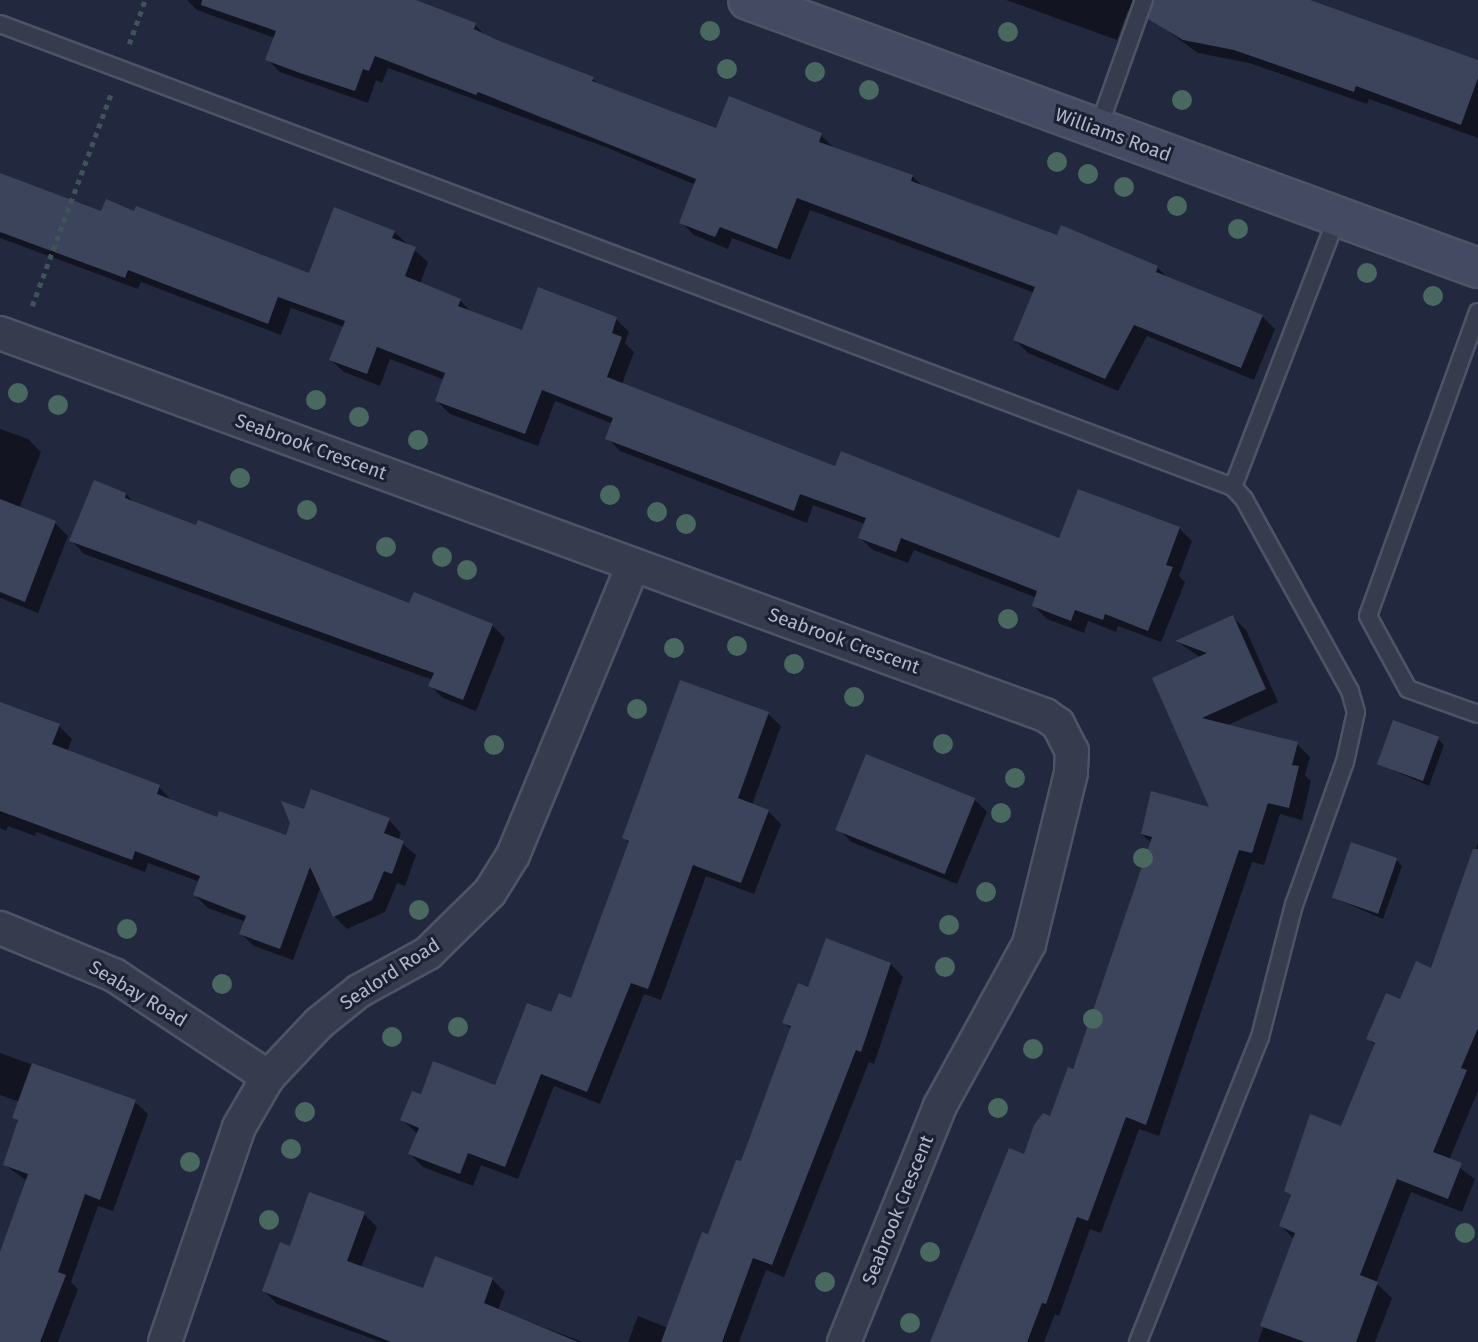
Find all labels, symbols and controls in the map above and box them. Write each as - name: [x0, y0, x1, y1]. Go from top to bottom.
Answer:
- street label: Williams Road: [1052, 103, 1174, 167]
- street label: Seabrook Crescent: [232, 409, 390, 485]
- street label: Seabrook Crescent: [765, 603, 923, 679]
- street label: Sealord Road: [336, 933, 444, 1015]
- street label: Seabay Road: [85, 956, 191, 1032]
- street label: Seabrook Crescent: [858, 1132, 938, 1288]

